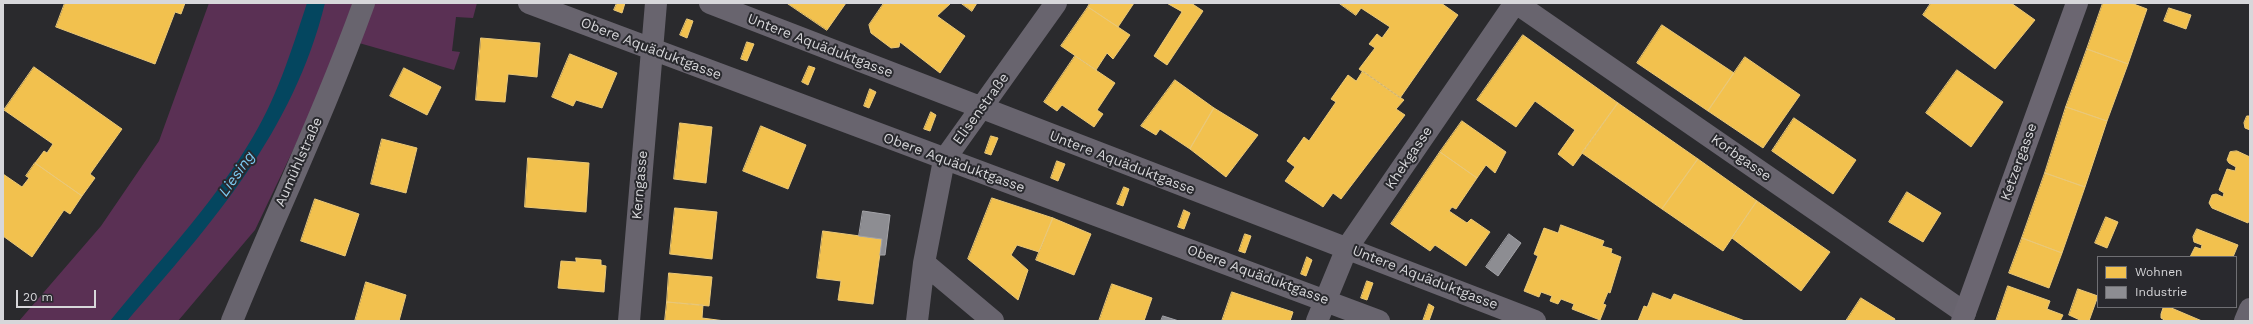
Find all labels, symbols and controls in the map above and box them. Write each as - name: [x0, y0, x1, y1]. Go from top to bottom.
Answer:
- street label: Untere Aquäduktgasse: [745, 10, 895, 82]
- street label: Obere Aquäduktgasse: [578, 14, 724, 84]
- street label: Elisenstraße: [949, 70, 1013, 148]
- street label: Aumühlstraße: [272, 115, 326, 209]
- street label: Ketzergasse: [1997, 121, 2041, 203]
- street label: Khekgasse: [1382, 123, 1436, 193]
- street label: Untere Aquäduktgasse: [1047, 127, 1197, 199]
- street label: Obere Aquäduktgasse: [881, 130, 1027, 196]
- street label: Korbgasse: [1708, 131, 1774, 185]
- water label: Liesing: [215, 148, 259, 200]
- street label: Kerngasse: [629, 150, 651, 220]
- street label: Obere Aquäduktgasse: [1185, 242, 1331, 308]
- street label: Untere Aquäduktgasse: [1350, 242, 1500, 314]
- legend: [2097, 256, 2237, 308]
- text: Wohnen: [2135, 265, 2183, 279]
- scale bar: [18, 282, 98, 308]
- text: Industrie: [2135, 285, 2187, 299]
- text: 20 m: [23, 290, 53, 304]

